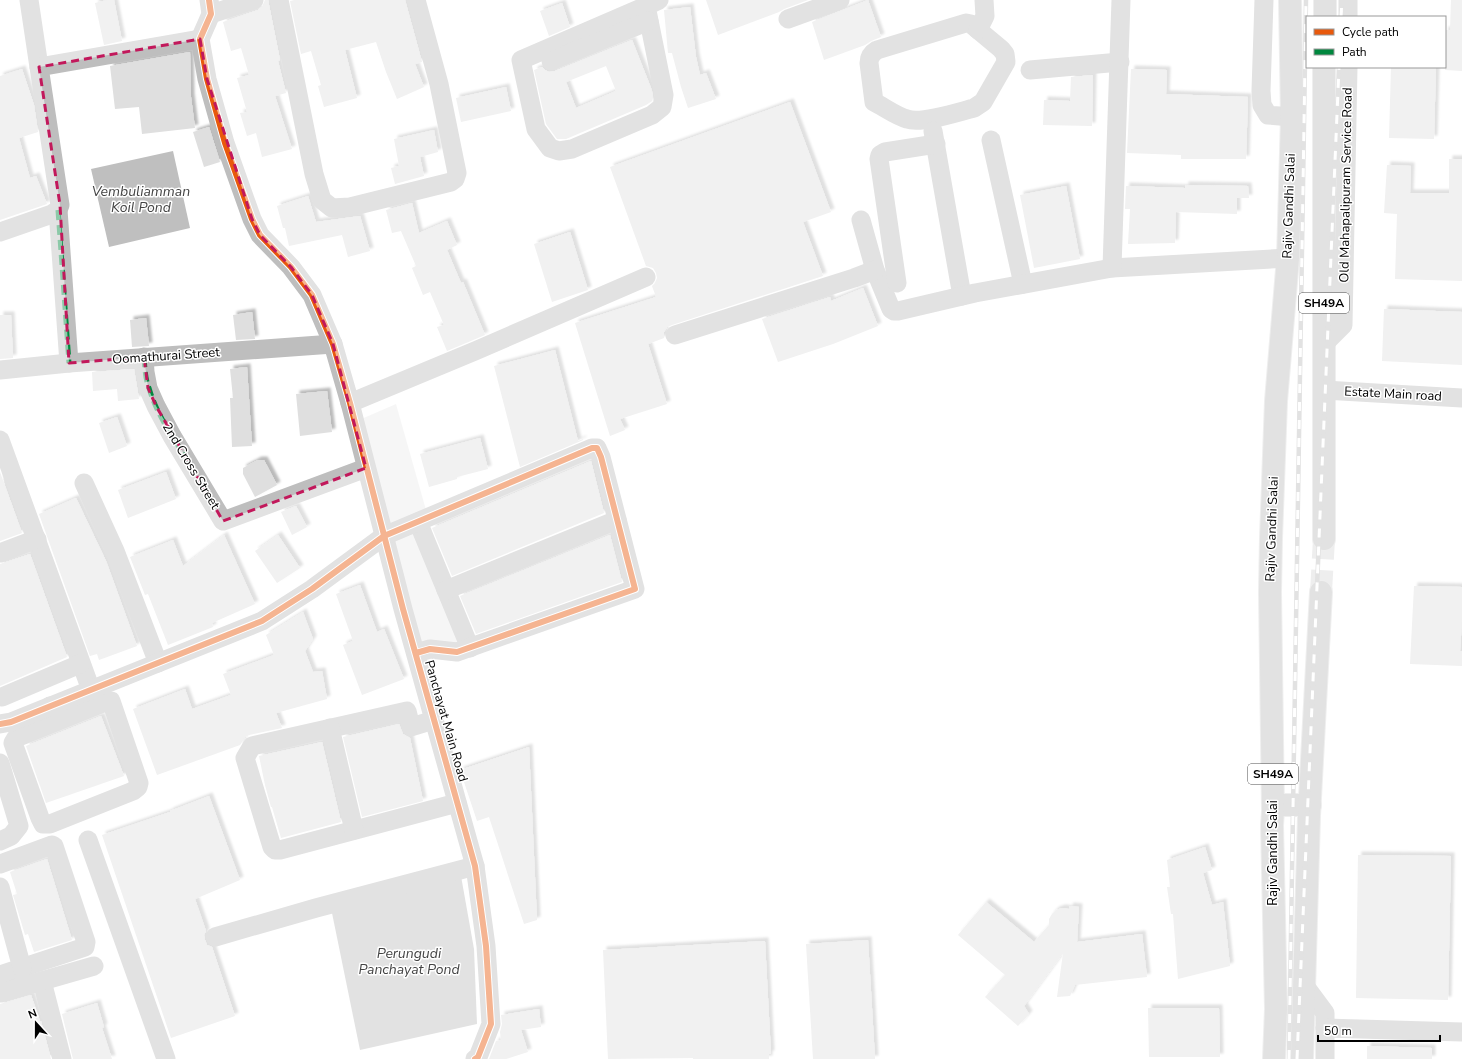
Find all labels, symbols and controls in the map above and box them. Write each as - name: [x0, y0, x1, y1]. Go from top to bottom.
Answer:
- legend: [1306, 16, 1446, 68]
- text: Cycle path: [1342, 24, 1399, 40]
- text: Path: [1342, 44, 1367, 60]
- street label: Old Mahapalipuram Service Road: [1335, 87, 1357, 283]
- street label: Rajiv Gandhi Salai: [1278, 153, 1300, 259]
- water label: Vembuliamman Koil Pond: [92, 182, 190, 217]
- road number: SH49A: [1299, 293, 1349, 313]
- street label: Oomathurai Street: [112, 343, 221, 369]
- street label: Estate Main road: [1344, 382, 1442, 406]
- street label: 2nd Cross Street: [158, 419, 224, 513]
- street label: Rajiv Gandhi Salai: [1261, 476, 1283, 582]
- street label: Panchayat Main Road: [420, 658, 472, 784]
- road number: SH49A: [1248, 764, 1298, 784]
- street label: Rajiv Gandhi Salai: [1264, 800, 1282, 906]
- water label: Perungudi Panchayat Pond: [358, 944, 460, 979]
- north arrow: [16, 1003, 56, 1043]
- text: N: [26, 1006, 39, 1023]
- scale bar: [1318, 1017, 1440, 1043]
- text: 50 m: [1324, 1023, 1352, 1039]

